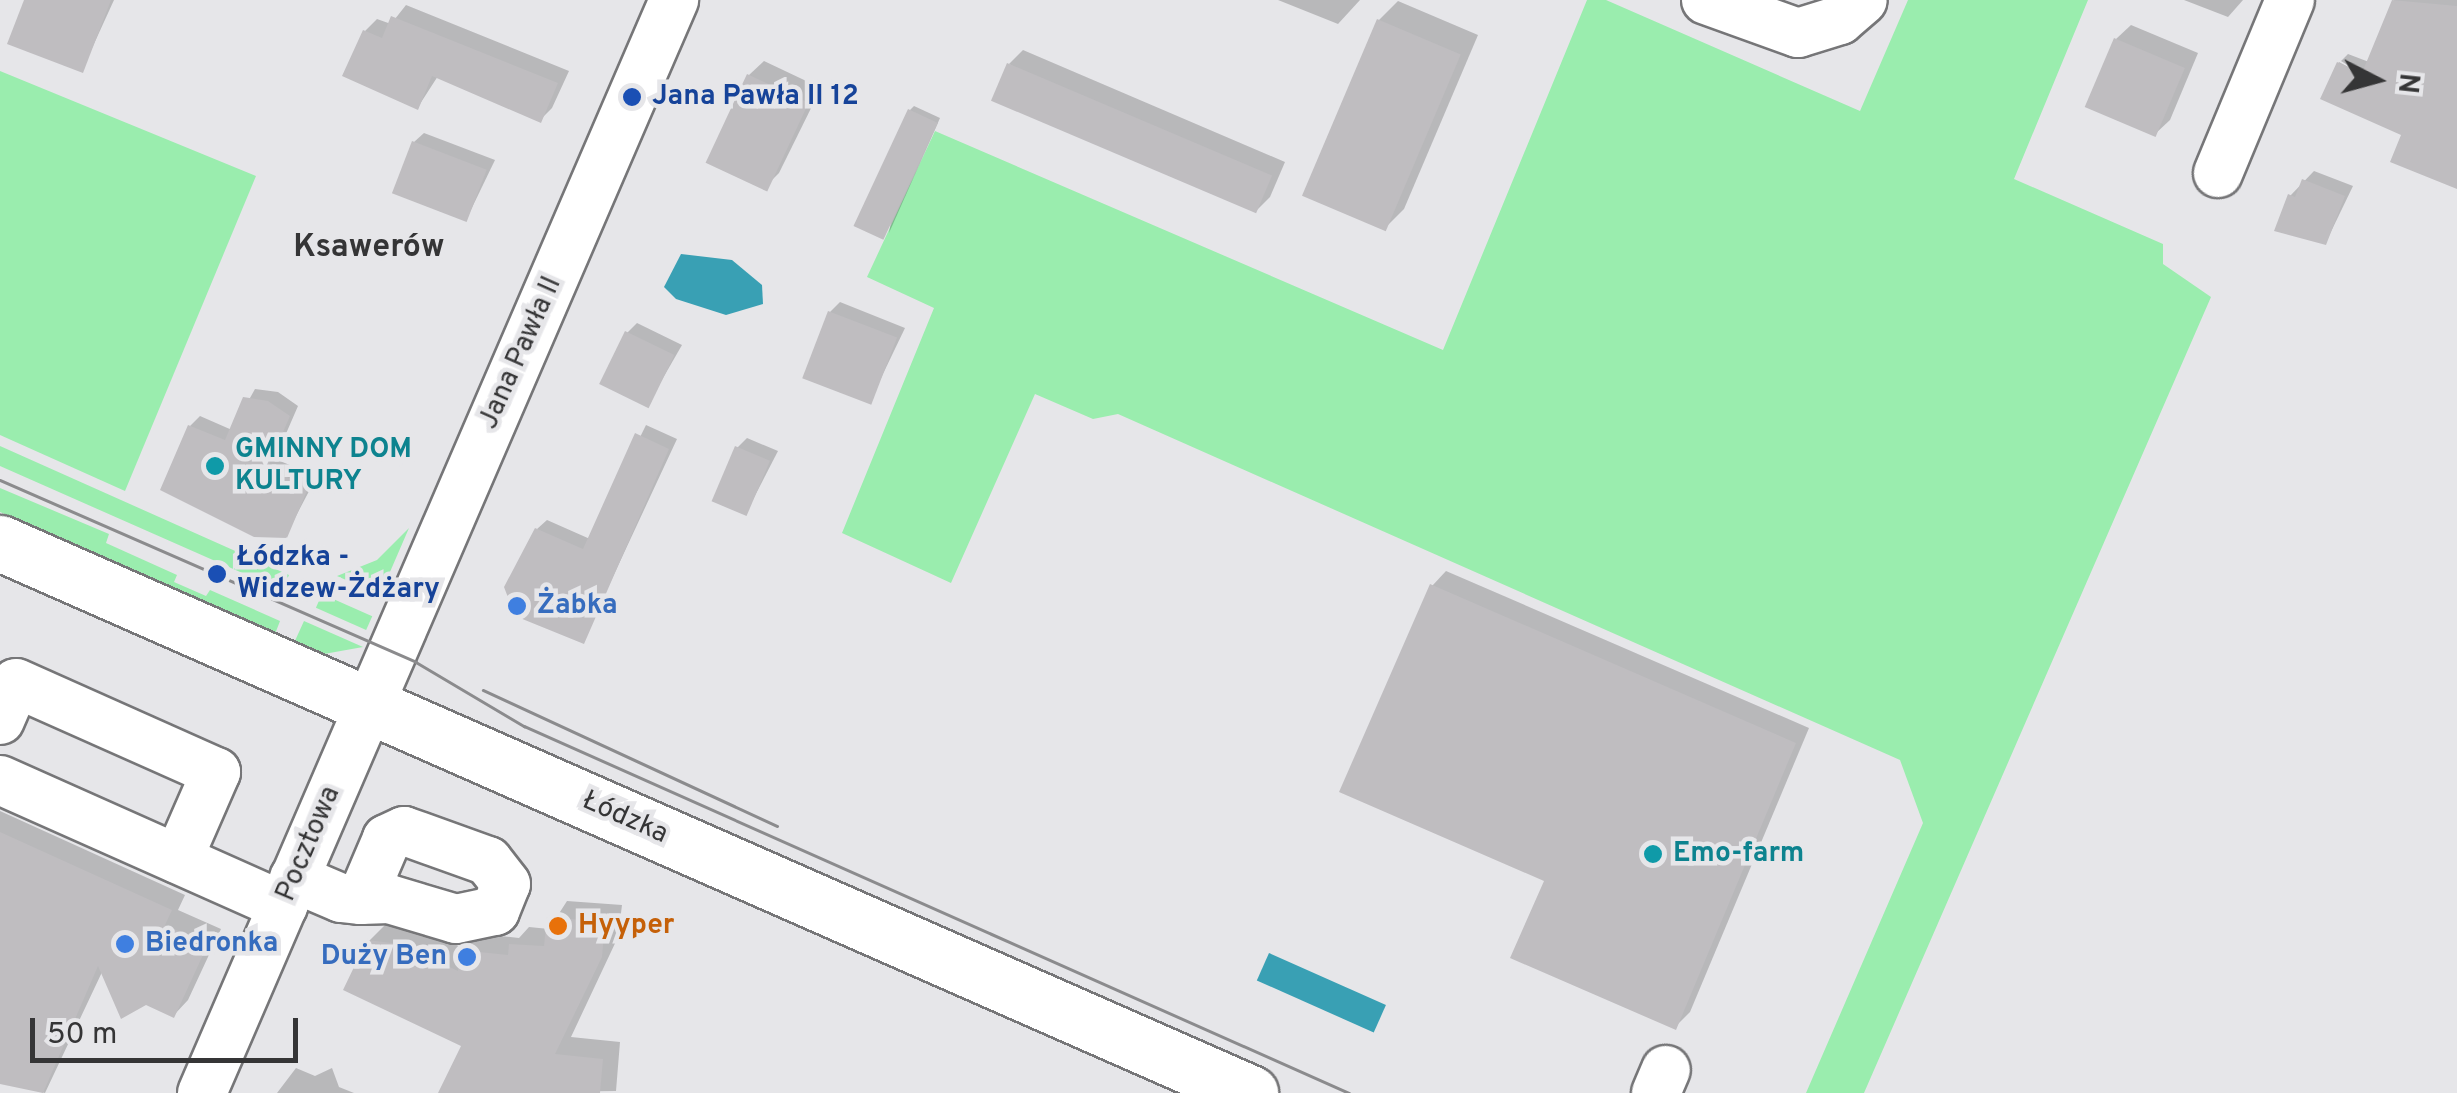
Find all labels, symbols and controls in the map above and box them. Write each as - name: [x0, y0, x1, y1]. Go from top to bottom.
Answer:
- north arrow: [2327, 30, 2427, 130]
- text: N: [2388, 71, 2426, 95]
- place label: Jana Pawła II 12: [652, 80, 859, 114]
- marker: Jana Pawła II 12: [621, 86, 643, 108]
- district label: Ksawerów: [293, 229, 445, 267]
- street label: Jana Pawła II: [472, 271, 570, 435]
- place label: GMINNY DOM KULTURY: [235, 433, 413, 499]
- marker: GMINNY DOM KULTURY: [204, 455, 226, 477]
- place label: Łódzka - Widzew-Żdżary: [237, 541, 440, 607]
- marker: Łódzka - Widzew-Żdżary: [206, 563, 228, 585]
- place label: Żabka: [537, 589, 617, 623]
- marker: Żabka: [506, 595, 528, 617]
- street label: Pocztowa: [270, 781, 348, 907]
- street label: Łódzka: [577, 784, 673, 852]
- place label: Emo-farm: [1673, 837, 1804, 871]
- marker: Emo-farm: [1642, 843, 1664, 865]
- place label: Hyyper: [578, 909, 674, 943]
- marker: Hyyper: [547, 915, 569, 937]
- place label: Biedronka: [145, 927, 278, 961]
- marker: Biedronka: [114, 933, 136, 955]
- place label: Duży Ben: [321, 940, 447, 974]
- marker: Duży Ben: [456, 946, 478, 968]
- scale bar: [35, 998, 302, 1060]
- text: 50 m: [47, 1017, 117, 1054]

